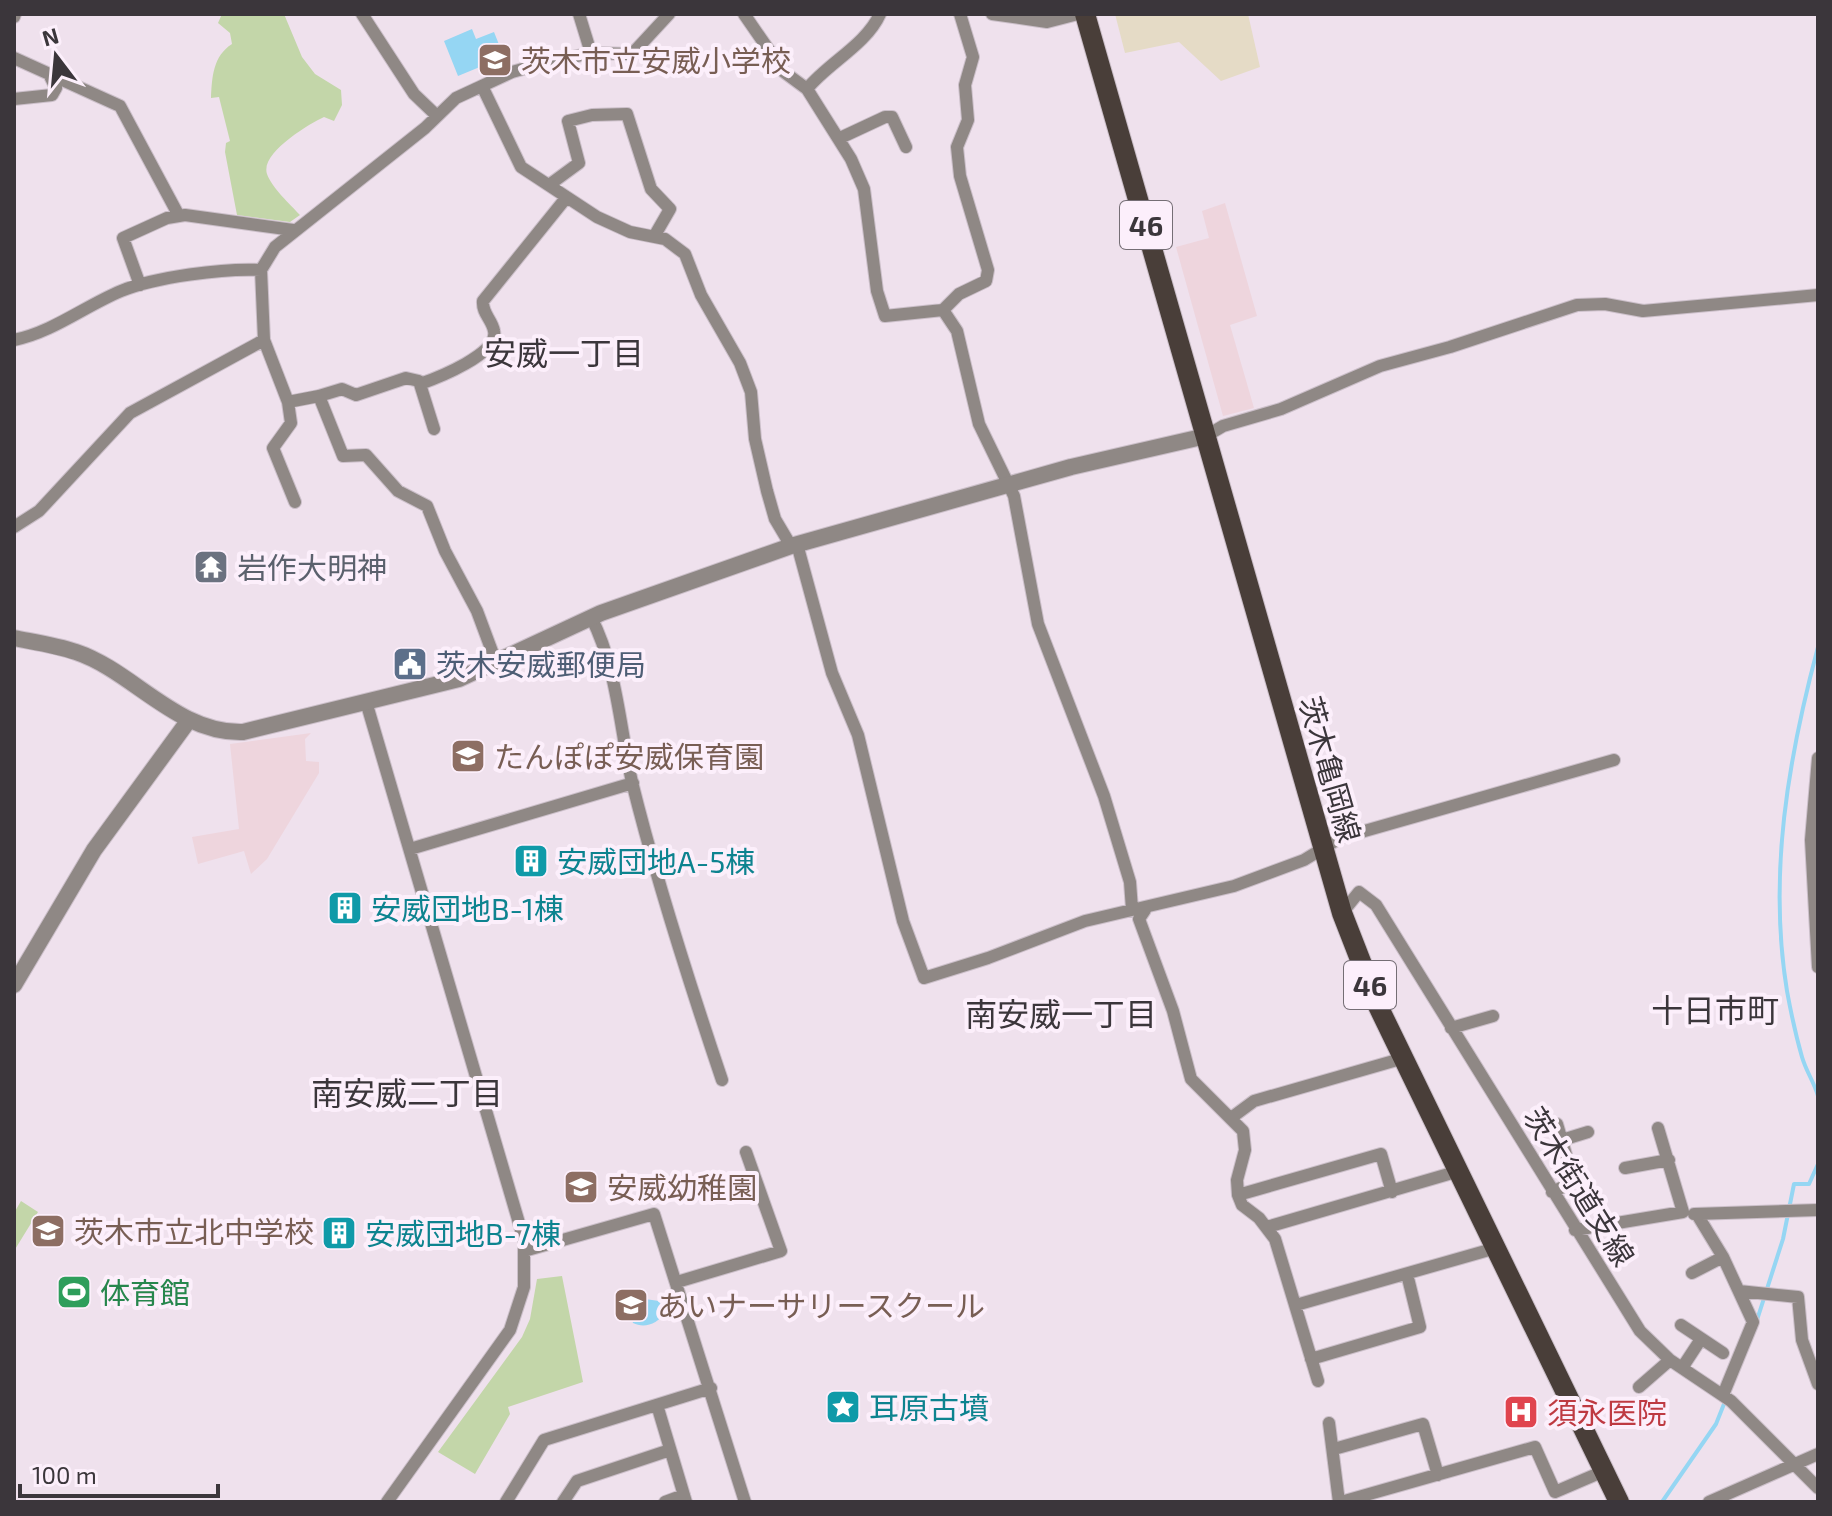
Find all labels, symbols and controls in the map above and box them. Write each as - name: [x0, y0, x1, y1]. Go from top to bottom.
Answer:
- north arrow: [16, 16, 96, 96]
- text: N: [39, 21, 61, 50]
- school or university icon: 茨木市立安威小学校: [476, 41, 514, 79]
- place label: 茨木市立安威小学校: [521, 42, 791, 78]
- road number: 46: [1120, 201, 1172, 249]
- district label: 安威一丁目: [484, 333, 644, 371]
- temple icon: 岩作大明神: [192, 548, 230, 586]
- place label: 岩作大明神: [237, 549, 387, 585]
- public building icon: 茨木安威郵便局: [391, 645, 429, 683]
- place label: 茨木安威郵便局: [436, 646, 646, 682]
- street label: 茨木亀岡線: [1293, 692, 1369, 846]
- school or university icon: たんぽぽ安威保育園: [449, 737, 487, 775]
- place label: たんぽぽ安威保育園: [494, 738, 764, 774]
- building icon: 安威団地A-5棟: [512, 842, 550, 880]
- place label: 安威団地A-5棟: [557, 843, 755, 879]
- building icon: 安威団地B-1棟: [326, 889, 364, 927]
- place label: 安威団地B-1棟: [371, 890, 564, 926]
- road number: 46: [1344, 961, 1396, 1009]
- district label: 十日市町: [1651, 990, 1779, 1028]
- district label: 南安威一丁目: [965, 994, 1157, 1032]
- district label: 南安威二丁目: [311, 1073, 503, 1111]
- street label: 茨木街道支線: [1517, 1100, 1643, 1272]
- school or university icon: 安威幼稚園: [562, 1168, 600, 1206]
- place label: 安威幼稚園: [607, 1169, 757, 1205]
- school or university icon: 茨木市立北中学校: [29, 1212, 67, 1250]
- place label: 茨木市立北中学校: [74, 1213, 314, 1249]
- building icon: 安威団地B-7棟: [320, 1214, 358, 1252]
- place label: 安威団地B-7棟: [365, 1215, 561, 1251]
- sports icon: 体育館: [55, 1273, 93, 1311]
- place label: 体育館: [100, 1274, 190, 1310]
- school or university icon: あいナーサリースクール: [612, 1286, 650, 1324]
- place label: あいナーサリースクール: [657, 1287, 985, 1323]
- place icon: 耳原古墳: [824, 1388, 862, 1426]
- place label: 耳原古墳: [869, 1389, 989, 1425]
- hospital icon: 須永医院: [1502, 1393, 1540, 1431]
- place label: 須永医院: [1547, 1394, 1667, 1430]
- scale bar: [20, 1448, 218, 1498]
- text: 100 m: [32, 1460, 97, 1489]

